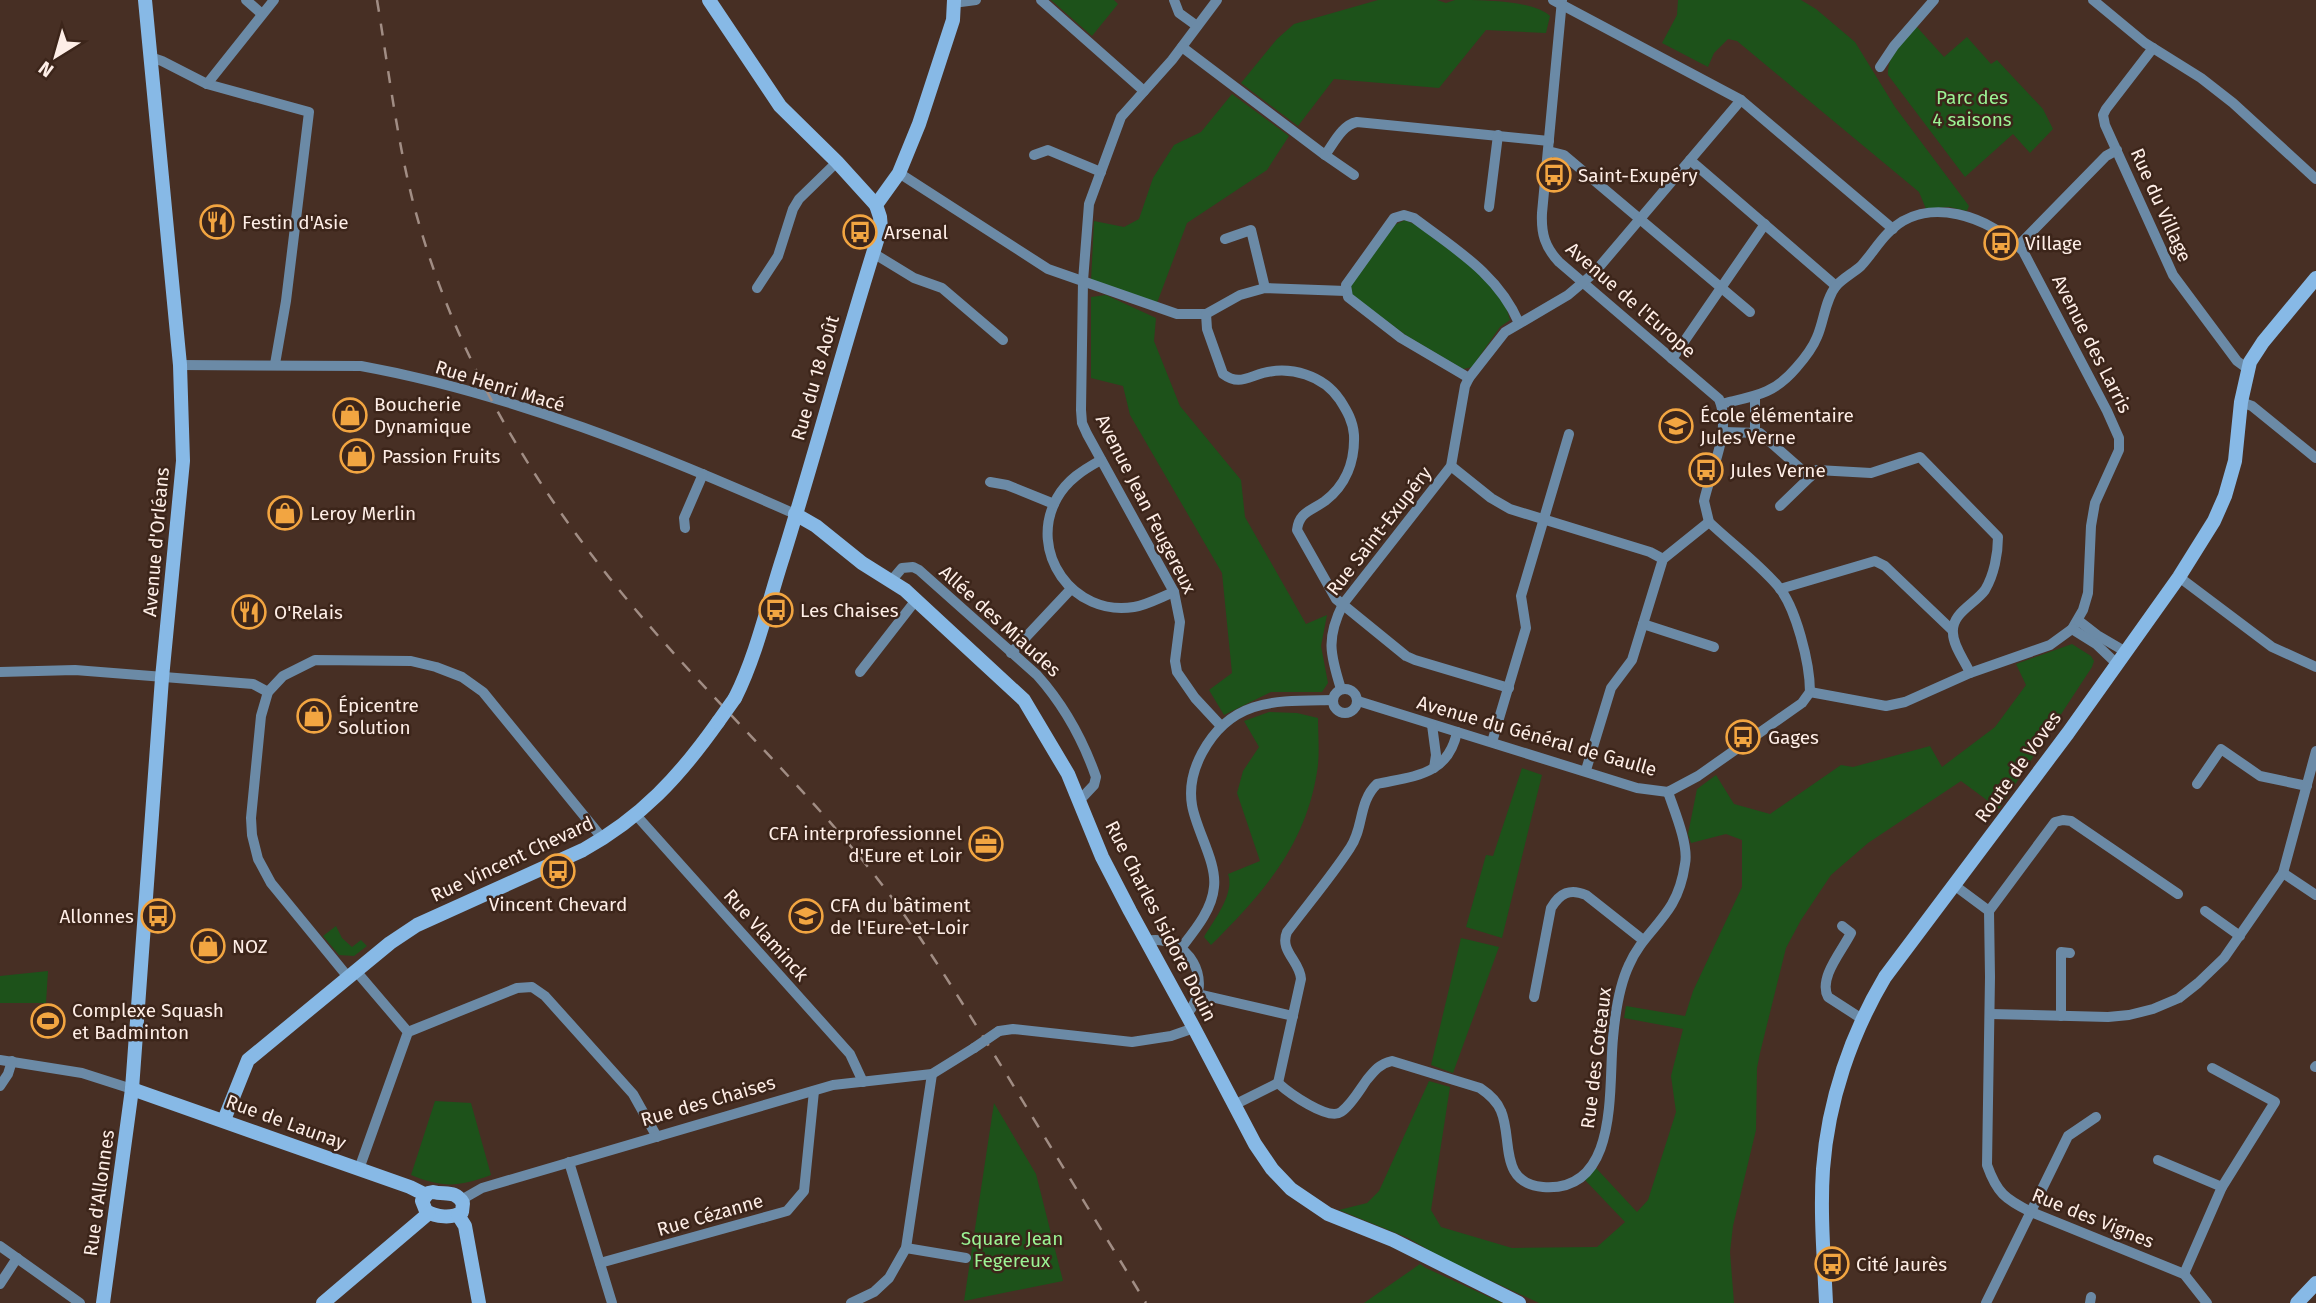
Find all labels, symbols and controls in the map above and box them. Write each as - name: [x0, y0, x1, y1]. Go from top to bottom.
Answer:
- north arrow: [21, 21, 91, 91]
- text: N: [34, 56, 58, 82]
- park label: Parc des 4 saisons: [1932, 86, 2012, 131]
- street label: Rue du Village: [2126, 144, 2196, 266]
- bus stop icon: Saint-Exupéry: [1535, 156, 1573, 194]
- place label: Saint-Exupéry: [1578, 164, 1698, 187]
- restaurant icon: Festin d'Asie: [198, 203, 236, 241]
- place label: Festin d'Asie: [242, 211, 349, 234]
- bus stop icon: Arsenal: [841, 213, 879, 251]
- place label: Arsenal: [884, 221, 948, 244]
- bus stop icon: Village: [1982, 224, 2020, 262]
- place label: Village: [2025, 232, 2082, 255]
- street label: Avenue de l'Europe: [1561, 237, 1701, 363]
- street label: Avenue des Larris: [2047, 271, 2137, 417]
- street label: Rue du 18 Août: [786, 313, 844, 443]
- street label: Rue Henri Macé: [432, 355, 568, 417]
- place label: Boucherie Dynamique: [374, 393, 471, 438]
- shop icon: Boucherie Dynamique: [331, 396, 369, 434]
- place label: École élémentaire Jules Verne: [1700, 404, 1854, 449]
- school or university icon: École élémentaire Jules Verne: [1657, 407, 1695, 445]
- street label: Avenue Jean Feugereux: [1091, 411, 1202, 598]
- shop icon: Passion Fruits: [338, 437, 376, 475]
- place label: Passion Fruits: [382, 445, 501, 468]
- bus stop icon: Jules Verne: [1687, 451, 1725, 489]
- place label: Jules Verne: [1730, 459, 1826, 482]
- street label: Rue Saint-Exupéry: [1321, 461, 1437, 600]
- street label: Avenue d'Orléans: [138, 466, 174, 618]
- shop icon: Leroy Merlin: [266, 494, 304, 532]
- place label: Leroy Merlin: [310, 502, 416, 525]
- street label: Allée des Miaudes: [935, 560, 1066, 682]
- bus stop icon: Les Chaises: [757, 591, 795, 629]
- restaurant icon: O'Relais: [230, 593, 268, 631]
- place label: Les Chaises: [800, 599, 899, 622]
- place label: O'Relais: [274, 601, 343, 624]
- street label: Avenue du Général de Gaulle: [1414, 691, 1660, 781]
- place label: Épicentre Solution: [338, 694, 419, 739]
- shop icon: Épicentre Solution: [295, 697, 333, 735]
- street label: Route de Voves: [1970, 707, 2066, 827]
- bus stop icon: Gages: [1724, 718, 1762, 756]
- place label: Gages: [1768, 726, 1819, 749]
- street label: Rue Vincent Chevard: [427, 811, 597, 907]
- street label: Rue Charles Isidore Douin: [1100, 817, 1222, 1025]
- place label: CFA interprofessionnel d'Eure et Loir: [768, 822, 963, 867]
- office icon: CFA interprofessionnel d'Eure et Loir: [967, 825, 1005, 863]
- bus stop icon: Vincent Chevard: [539, 852, 577, 890]
- street label: Rue Vlaminck: [719, 884, 814, 986]
- place label: Vincent Chevard: [489, 893, 627, 915]
- place label: CFA du bâtiment de l'Eure-et-Loir: [830, 894, 971, 939]
- bus stop icon: Allonnes: [139, 897, 177, 935]
- school or university icon: CFA du bâtiment de l'Eure-et-Loir: [787, 897, 825, 935]
- place label: Allonnes: [59, 905, 134, 928]
- shop icon: NOZ: [189, 927, 227, 965]
- place label: NOZ: [232, 935, 268, 958]
- street label: Rue des Coteaux: [1576, 985, 1616, 1130]
- place label: Complexe Squash et Badminton: [72, 999, 224, 1044]
- sports icon: Complexe Squash et Badminton: [29, 1002, 67, 1040]
- street label: Rue des Chaises: [638, 1071, 778, 1131]
- street label: Rue de Launay: [223, 1090, 350, 1155]
- street label: Rue d'Allonnes: [79, 1128, 119, 1258]
- street label: Rue des Vignes: [2029, 1183, 2158, 1253]
- street label: Rue Cézanne: [654, 1189, 766, 1241]
- park label: Square Jean Fegereux: [961, 1227, 1063, 1272]
- bus stop icon: Cité Jaurès: [1813, 1245, 1851, 1283]
- place label: Cité Jaurès: [1856, 1253, 1947, 1276]

